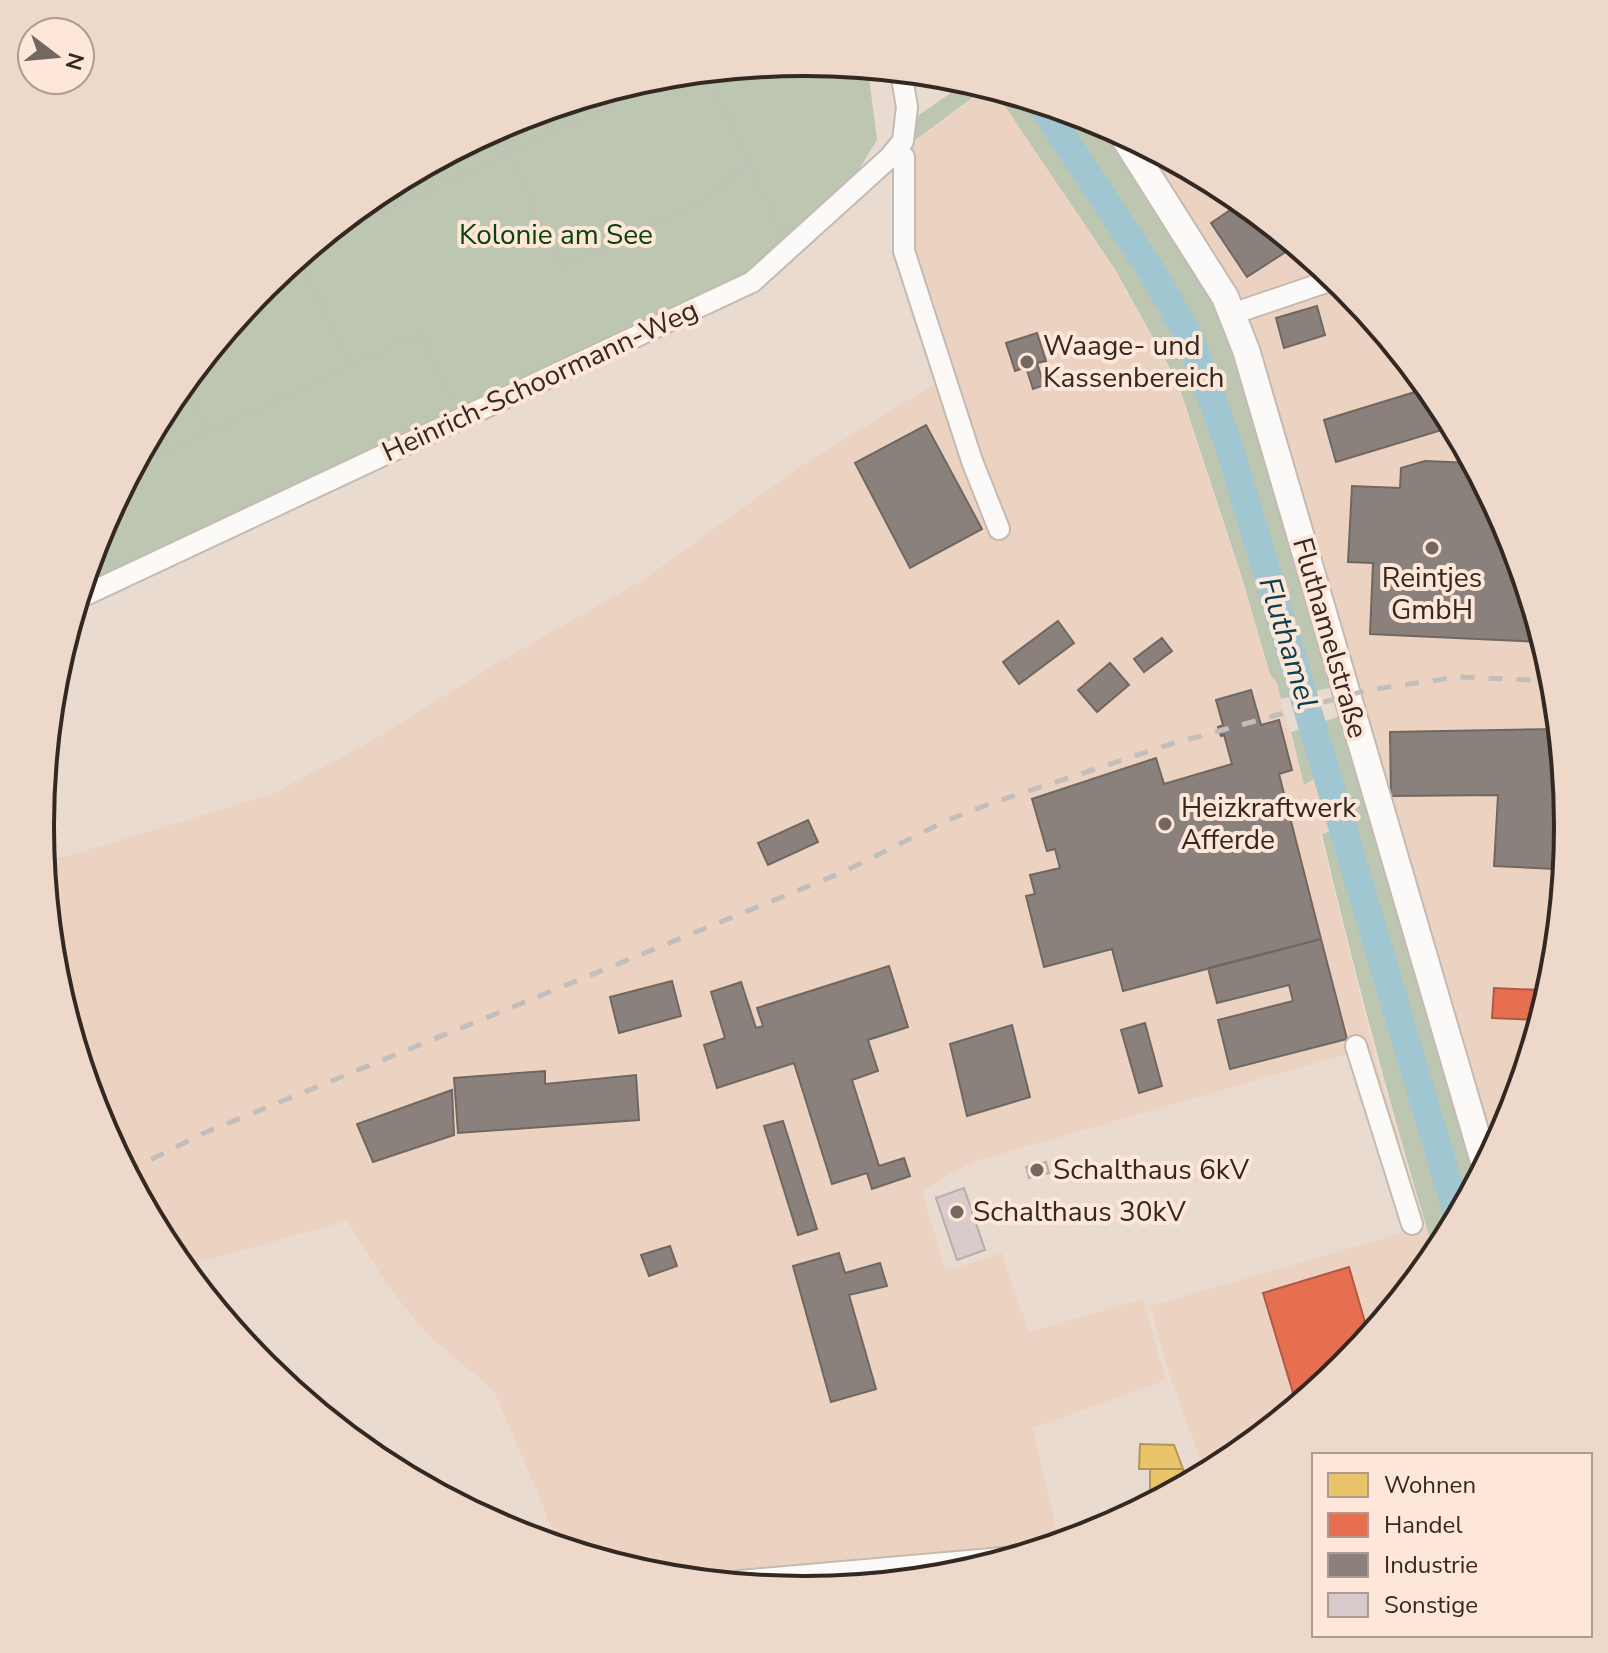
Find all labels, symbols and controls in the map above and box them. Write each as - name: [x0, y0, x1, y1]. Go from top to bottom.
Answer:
- north arrow: [16, 16, 96, 96]
- text: N: [58, 49, 91, 73]
- park label: Kolonie am See: [459, 216, 653, 254]
- street label: Heinrich-Schoormann-Weg: [376, 291, 704, 471]
- place label: Waage- und Kassenbereich: [1043, 327, 1224, 397]
- marker: Waage- und Kassenbereich: [1018, 353, 1036, 371]
- street label: Fluthamelstraße: [1285, 534, 1375, 742]
- marker: Reintjes GmbH: [1423, 539, 1441, 557]
- place label: Reintjes GmbH: [1382, 559, 1482, 629]
- water label: Fluthamel: [1251, 573, 1325, 713]
- place label: Heizkraftwerk Afferde: [1181, 789, 1357, 859]
- marker: Heizkraftwerk Afferde: [1156, 815, 1174, 833]
- place label: Schalthaus 6kV: [1053, 1151, 1250, 1189]
- marker: Schalthaus 6kV: [1028, 1161, 1046, 1179]
- place label: Schalthaus 30kV: [973, 1193, 1186, 1231]
- marker: Schalthaus 30kV: [948, 1203, 966, 1221]
- legend: [1312, 1453, 1592, 1637]
- text: Wohnen: [1384, 1469, 1476, 1501]
- text: Handel: [1384, 1509, 1462, 1541]
- text: Industrie: [1384, 1549, 1478, 1581]
- text: Sonstige: [1384, 1589, 1478, 1621]

